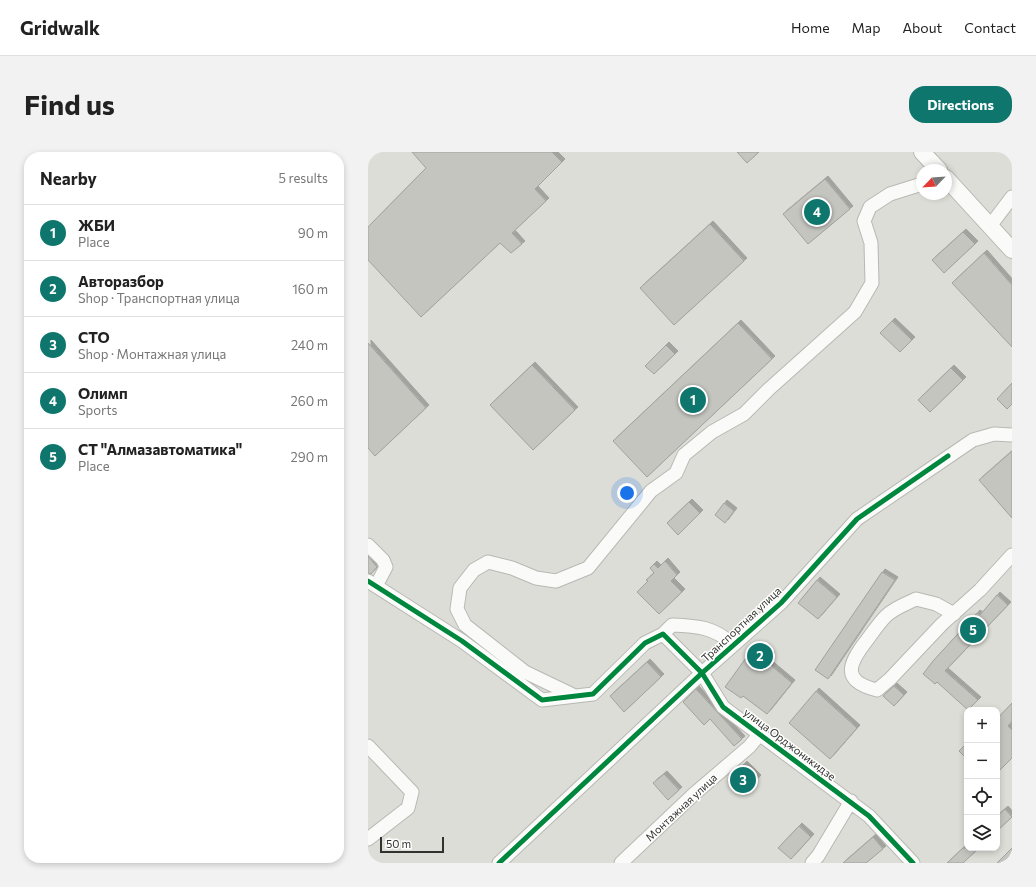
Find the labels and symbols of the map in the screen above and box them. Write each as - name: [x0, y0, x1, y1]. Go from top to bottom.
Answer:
- north arrow: [916, 164, 952, 200]
- pin: 4: [804, 197, 830, 227]
- pin: 1: [680, 385, 706, 415]
- your location: [617, 483, 637, 503]
- street label: Транспортная улица: [698, 584, 784, 664]
- pin: 5: [960, 615, 986, 645]
- pin: 2: [747, 641, 773, 671]
- street label: улица Орджоникидзе: [742, 705, 839, 783]
- pin: 3: [730, 765, 756, 795]
- street label: Монтажная улица: [643, 771, 719, 843]
- scale bar: [380, 835, 444, 854]

